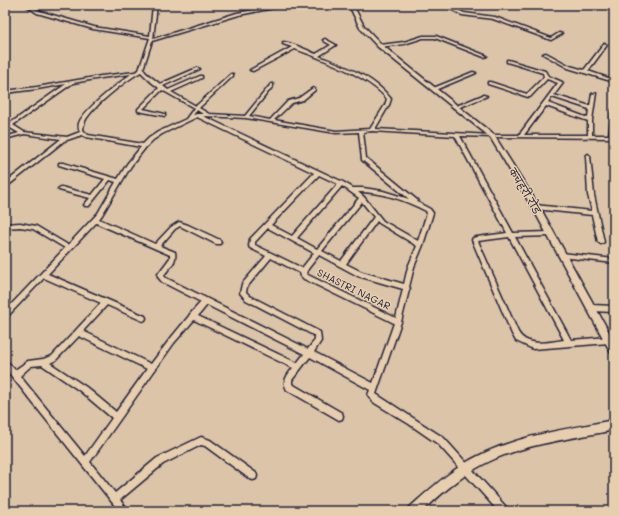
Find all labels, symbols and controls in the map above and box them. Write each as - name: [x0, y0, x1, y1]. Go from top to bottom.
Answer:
- street label: कचहरी रोड: [505, 164, 545, 217]
- street label: SHASTRI NAGAR: [315, 265, 393, 313]

